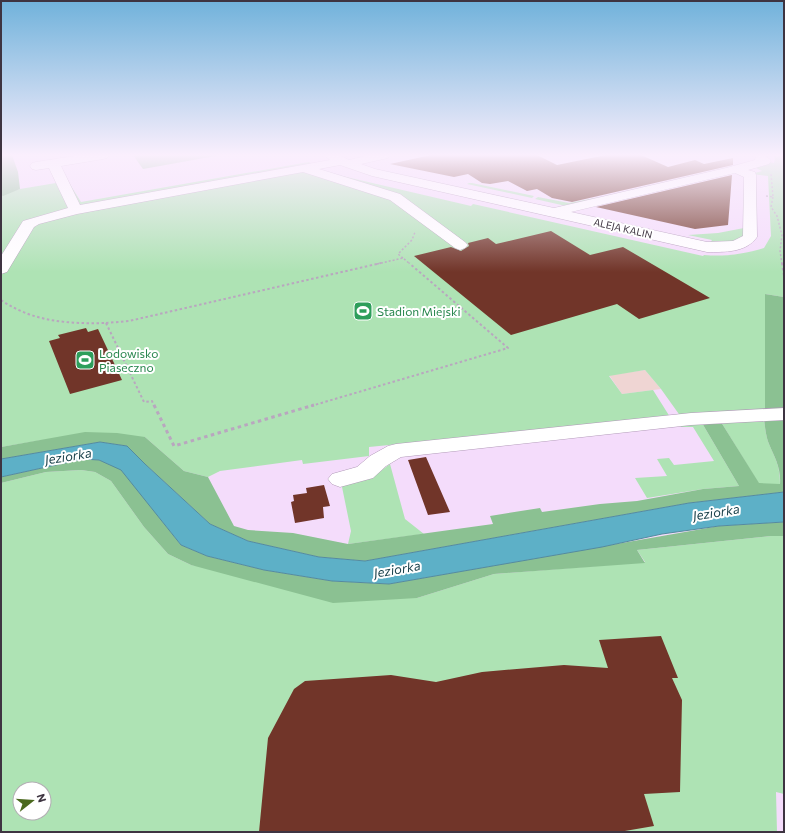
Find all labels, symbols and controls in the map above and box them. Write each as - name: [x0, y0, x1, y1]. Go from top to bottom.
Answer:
- street label: ALEJA KALIN: [592, 215, 654, 241]
- sports icon: Stadion Miejski: [352, 300, 374, 322]
- place label: Stadion Miejski: [377, 304, 461, 318]
- place label: Lodowisko Piaseczno: [99, 346, 158, 374]
- sports icon: Lodowisko Piaseczno: [74, 349, 96, 371]
- water label: Jeziorka: [42, 444, 93, 468]
- water label: Jeziorka: [690, 500, 741, 524]
- water label: Jeziorka: [371, 557, 422, 581]
- north arrow: [12, 781, 52, 821]
- text: N: [35, 792, 49, 804]

